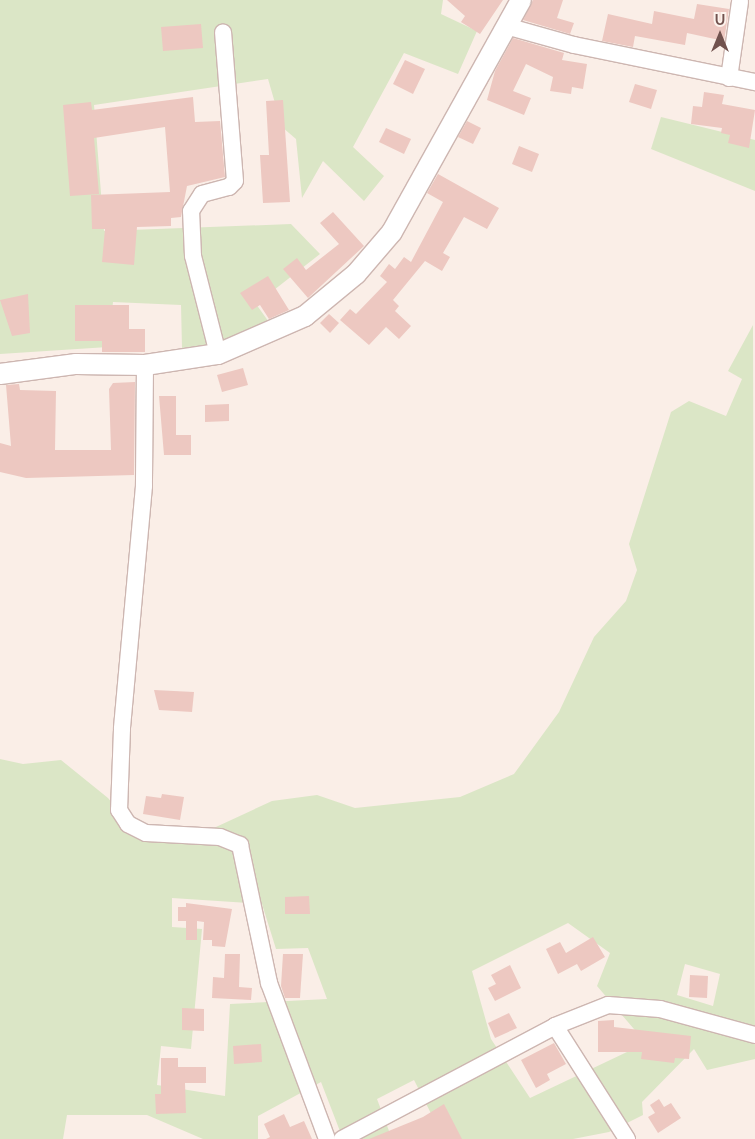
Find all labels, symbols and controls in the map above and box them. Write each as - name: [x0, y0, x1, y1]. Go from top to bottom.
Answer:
- north arrow: [695, 10, 745, 60]
- text: U: [715, 12, 725, 28]

